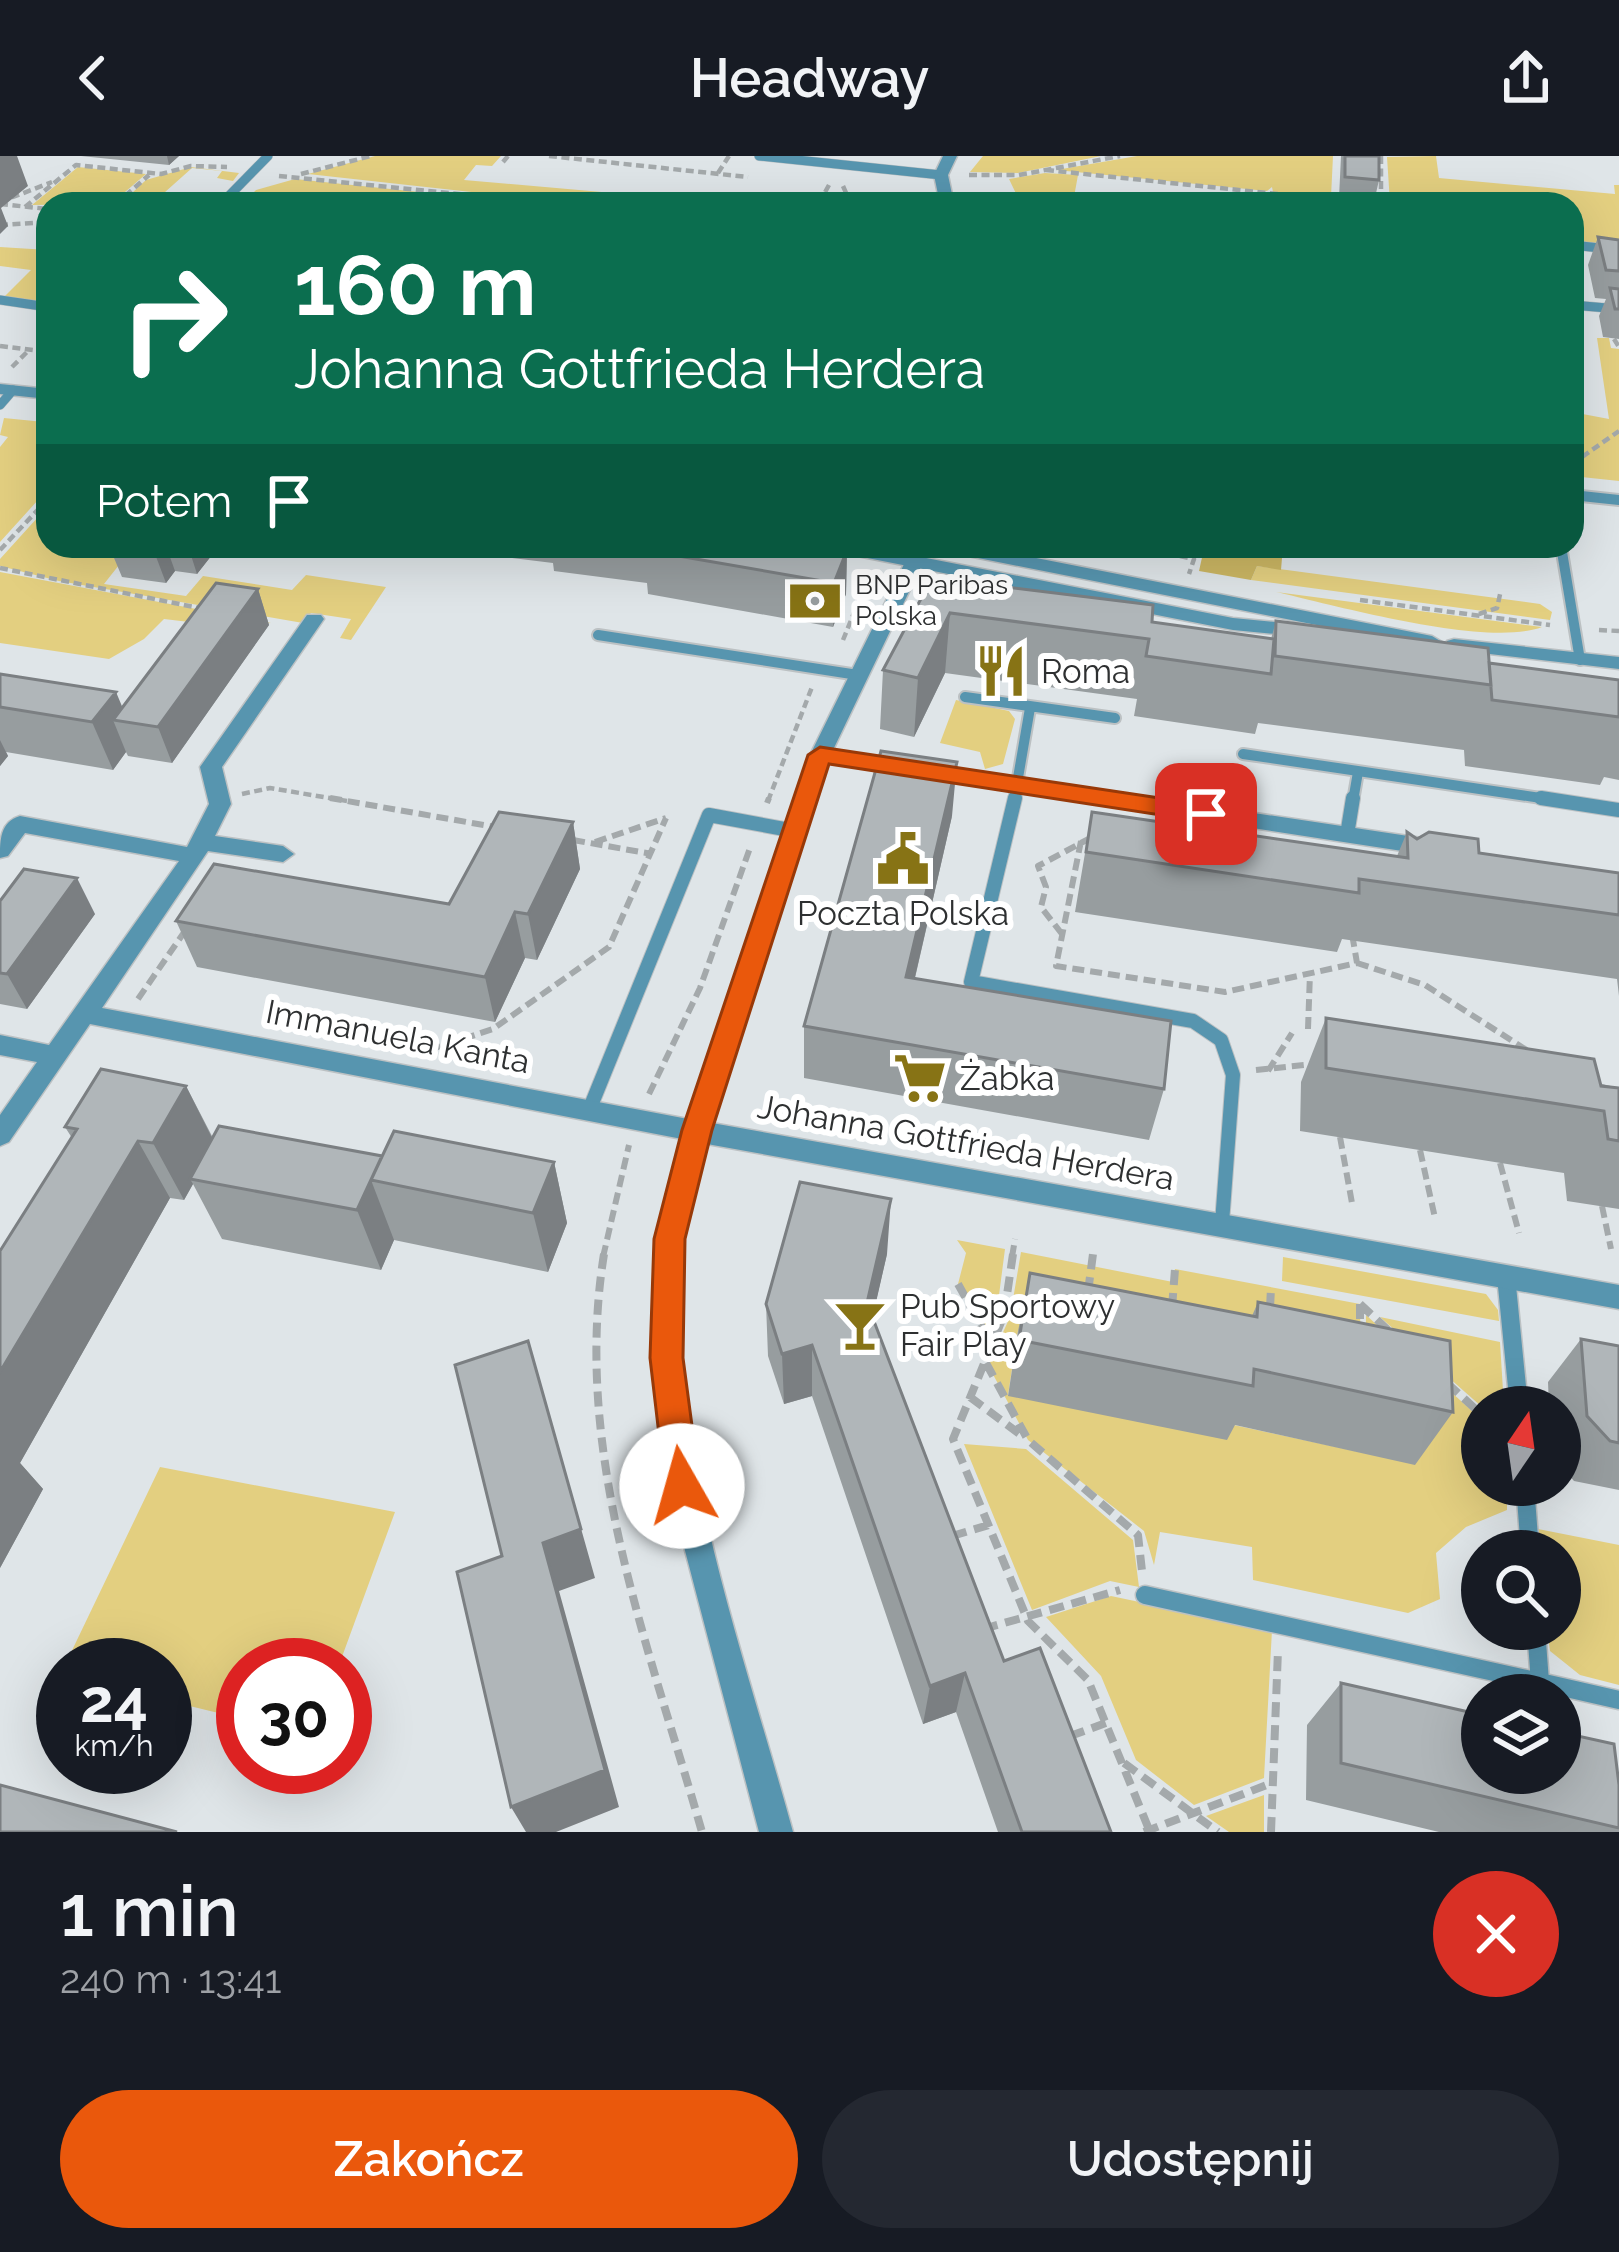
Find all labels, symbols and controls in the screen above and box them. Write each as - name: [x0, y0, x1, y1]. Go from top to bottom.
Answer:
- icon: back: [60, 45, 126, 111]
- icon: share: [1493, 45, 1559, 111]
- text: Headway: [690, 46, 929, 110]
- text: 160 m: [294, 236, 536, 335]
- icon: right: [96, 240, 252, 396]
- text: Johanna Gottfrieda Herdera: [294, 337, 985, 401]
- icon: arrive: [256, 468, 322, 534]
- text: Potem: [96, 475, 232, 528]
- place label: BNP Paribas Polska: [855, 569, 1008, 631]
- bank icon: BNP Paribas Polska: [786, 572, 844, 630]
- restaurant icon: Roma: [972, 642, 1030, 700]
- place label: Roma: [1041, 652, 1130, 691]
- pin: [1155, 763, 1257, 865]
- icon: arrive: [1173, 781, 1239, 847]
- public building icon: Poczta Polska: [874, 830, 932, 888]
- place label: Poczta Polska: [797, 894, 1009, 933]
- street label: Immanuela Kanta: [263, 992, 533, 1081]
- supermarket icon: Żabka: [891, 1049, 949, 1107]
- place label: Żabka: [960, 1058, 1055, 1098]
- street label: Johanna Gottfrieda Herdera: [755, 1087, 1177, 1198]
- place label: Pub Sportowy Fair Play: [900, 1287, 1115, 1364]
- bar icon: Pub Sportowy Fair Play: [831, 1296, 889, 1354]
- north arrow: [1461, 1386, 1581, 1506]
- map controls: [1461, 1386, 1581, 1794]
- position arrow: [619, 1423, 745, 1549]
- button: search: [1461, 1530, 1581, 1650]
- speed limit sign: 30: [216, 1638, 372, 1794]
- text: 24: [80, 1666, 148, 1736]
- button: layers: [1461, 1674, 1581, 1794]
- text: km/h: [74, 1728, 154, 1763]
- text: 1 min: [60, 1868, 239, 1953]
- button: close: [1433, 1871, 1559, 1997]
- text: 240 m · 13:41: [60, 1956, 281, 2002]
- button: Zakończ: [60, 2090, 798, 2228]
- button: Udostępnij: [822, 2090, 1559, 2228]

